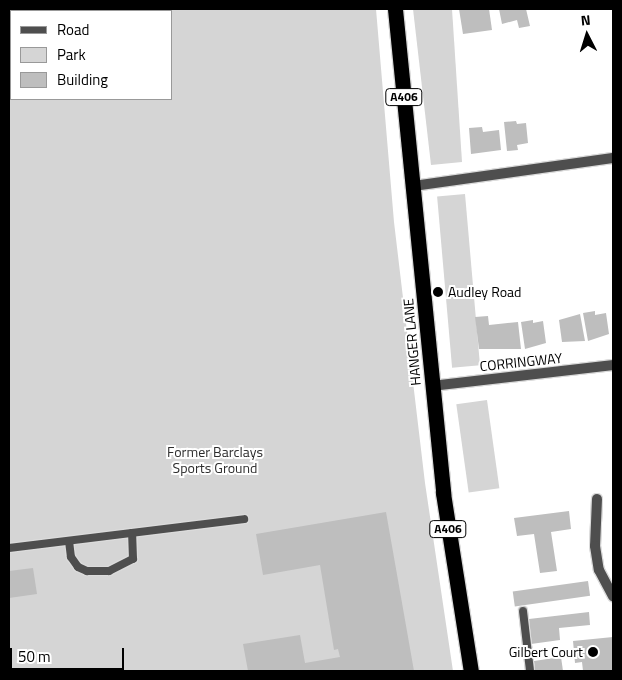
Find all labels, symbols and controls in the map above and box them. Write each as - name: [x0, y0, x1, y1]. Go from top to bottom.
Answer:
- text: N: [580, 9, 591, 30]
- legend: [10, 10, 172, 100]
- north arrow: [562, 10, 612, 60]
- text: Road: [57, 18, 89, 41]
- text: Park: [57, 43, 86, 66]
- text: Building: [57, 68, 108, 91]
- road number: A406: [385, 88, 423, 106]
- place label: Audley Road: [448, 284, 522, 300]
- marker: Audley Road: [432, 286, 444, 298]
- street label: HANGER LANE: [400, 298, 424, 386]
- street label: CORRINGWAY: [479, 349, 563, 375]
- park label: Former Barclays Sports Ground: [167, 444, 263, 477]
- road number: A406: [429, 520, 467, 538]
- scale bar: [12, 638, 126, 670]
- place label: Gilbert Court: [509, 644, 583, 660]
- text: 50 m: [18, 645, 51, 668]
- marker: Gilbert Court: [587, 646, 599, 658]

